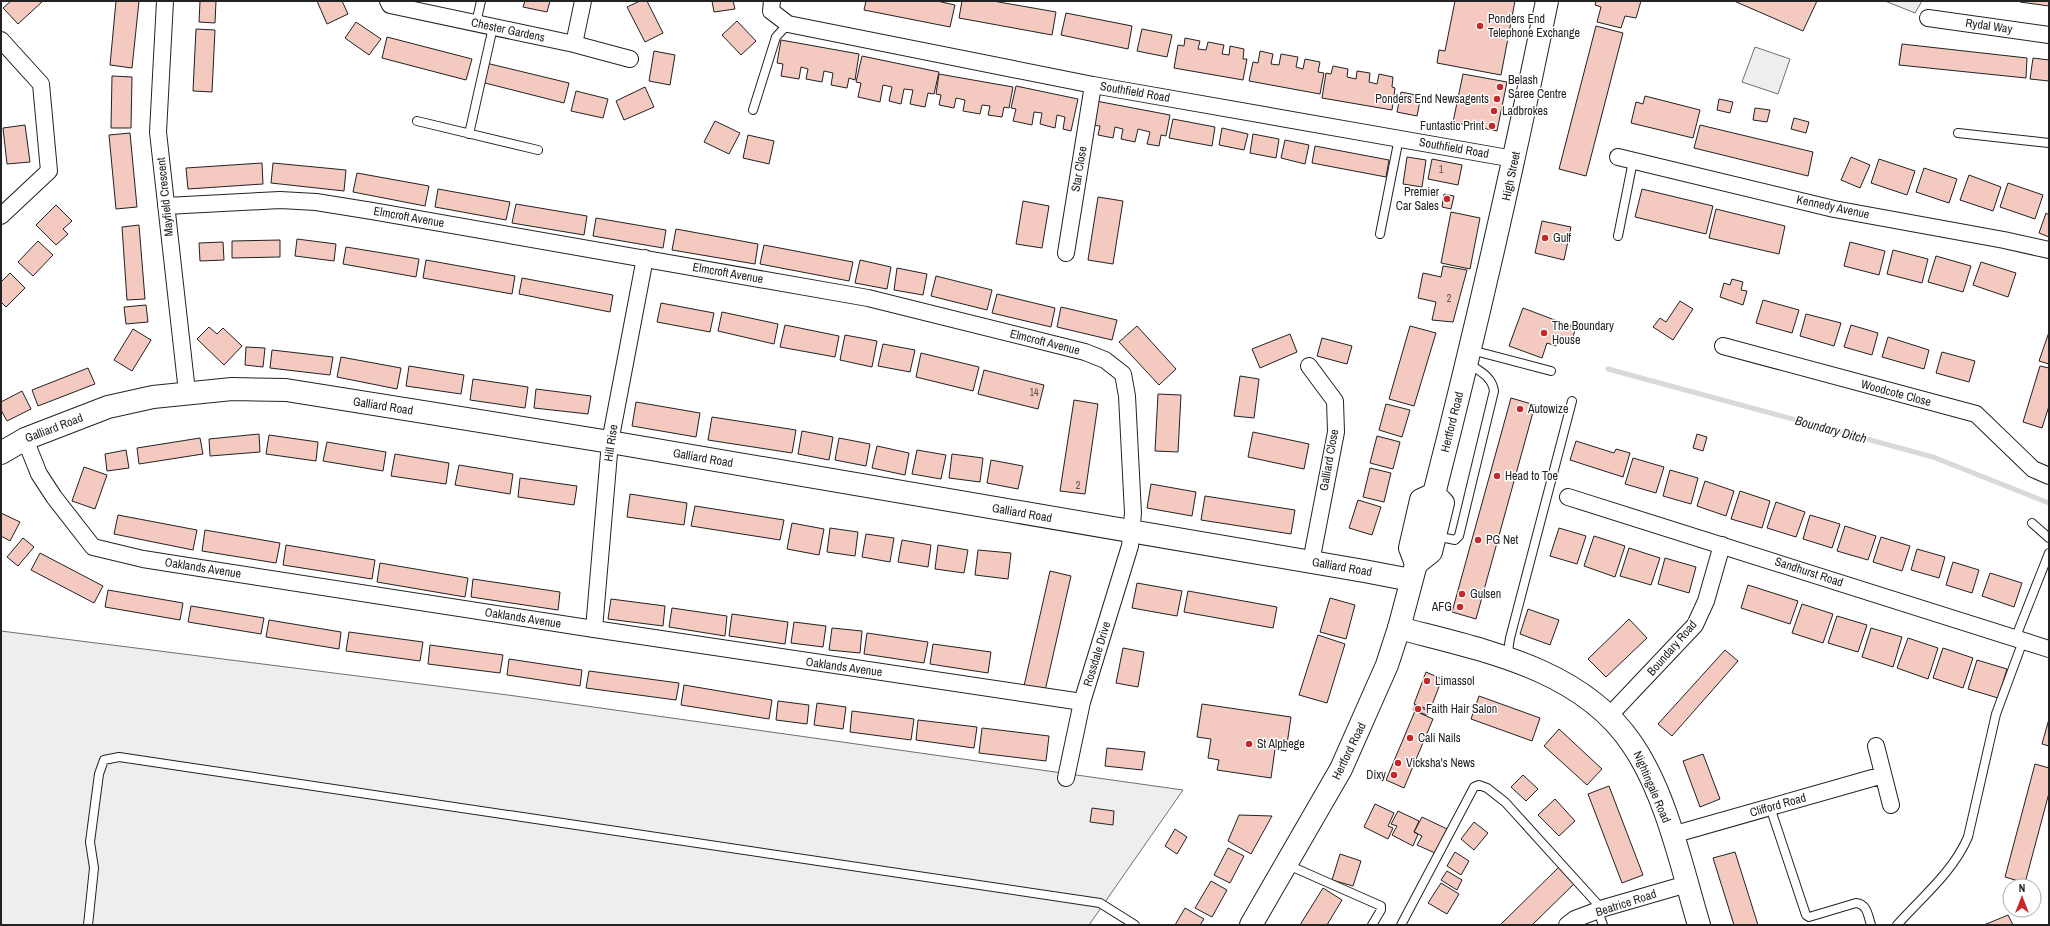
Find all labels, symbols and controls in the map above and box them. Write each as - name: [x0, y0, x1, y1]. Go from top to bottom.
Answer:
- place label: Ponders End Telephone Exchange: [1488, 11, 1580, 41]
- street label: Chester Gardens: [470, 14, 546, 46]
- street label: Rydal Way: [1965, 15, 2014, 37]
- marker: Ponders End Telephone Exchange: [1475, 21, 1485, 31]
- place label: Belash Saree Centre: [1508, 72, 1567, 102]
- street label: Southfield Road: [1099, 78, 1171, 106]
- marker: Belash Saree Centre: [1495, 82, 1505, 92]
- place label: Ponders End Newsagents: [1375, 91, 1489, 107]
- marker: Ponders End Newsagents: [1492, 94, 1502, 104]
- place label: Ladbrokes: [1502, 103, 1548, 119]
- marker: Ladbrokes: [1489, 106, 1499, 116]
- place label: Funtastic Print: [1420, 118, 1484, 134]
- marker: Funtastic Print: [1487, 121, 1497, 131]
- street label: Southfield Road: [1418, 134, 1490, 162]
- street label: Star Close: [1068, 145, 1090, 193]
- street label: High Street: [1498, 150, 1524, 202]
- street label: Mayfield Crescent: [153, 156, 177, 237]
- house number: 1: [1439, 163, 1444, 176]
- place label: Premier Car Sales: [1396, 184, 1440, 214]
- street label: Kennedy Avenue: [1795, 191, 1871, 223]
- marker: Premier Car Sales: [1442, 194, 1452, 204]
- street label: Elmcroft Avenue: [372, 203, 446, 231]
- place label: Gulf: [1553, 230, 1571, 246]
- marker: Gulf: [1540, 233, 1550, 243]
- street label: Elmcroft Avenue: [691, 259, 765, 287]
- house number: 2: [1447, 292, 1452, 305]
- place label: The Boundary House: [1552, 318, 1614, 348]
- street label: Elmcroft Avenue: [1008, 326, 1082, 358]
- marker: The Boundary House: [1539, 328, 1549, 338]
- street label: Woodcote Close: [1859, 376, 1933, 410]
- house number: 14: [1029, 386, 1039, 399]
- street label: Hertford Road: [1437, 390, 1467, 454]
- street label: Galliard Road: [352, 393, 414, 419]
- place label: Autowize: [1527, 401, 1568, 417]
- marker: Autowize: [1515, 404, 1525, 414]
- street label: Galliard Road: [23, 410, 85, 446]
- water label: Boundary Ditch: [1793, 412, 1869, 447]
- street label: Hill Rise: [600, 423, 622, 463]
- street label: Galliard Close: [1316, 428, 1342, 492]
- street label: Galliard Road: [672, 445, 734, 471]
- place label: Head to Toe: [1505, 468, 1558, 484]
- marker: Head to Toe: [1492, 471, 1502, 481]
- house number: 2: [1076, 479, 1081, 492]
- street label: Galliard Road: [991, 500, 1053, 526]
- place label: PG Net: [1486, 532, 1519, 548]
- marker: PG Net: [1473, 535, 1483, 545]
- street label: Sandhurst Road: [1773, 553, 1845, 591]
- street label: Oaklands Avenue: [164, 554, 242, 582]
- street label: Galliard Road: [1311, 554, 1373, 580]
- place label: Gulsen: [1470, 586, 1501, 602]
- marker: Gulsen: [1457, 589, 1467, 599]
- place label: AFG: [1431, 599, 1452, 615]
- marker: AFG: [1455, 602, 1465, 612]
- street label: Oaklands Avenue: [484, 604, 562, 632]
- street label: Boundary Road: [1644, 617, 1700, 679]
- street label: Rossdale Drive: [1080, 619, 1114, 689]
- street label: Oaklands Avenue: [805, 654, 883, 680]
- place label: Limassol: [1435, 673, 1474, 689]
- marker: Limassol: [1422, 676, 1432, 686]
- place label: Faith Hair Salon: [1426, 701, 1497, 717]
- marker: Faith Hair Salon: [1413, 704, 1423, 714]
- street label: Hertford Road: [1328, 720, 1370, 782]
- place label: Cali Nails: [1418, 730, 1461, 746]
- marker: Cali Nails: [1405, 733, 1415, 743]
- place label: St Alphege: [1257, 736, 1305, 752]
- marker: St Alphege: [1244, 739, 1254, 749]
- street label: Nightingale Road: [1630, 749, 1674, 825]
- place label: Vicksha's News: [1406, 755, 1475, 771]
- marker: Vicksha's News: [1393, 758, 1403, 768]
- place label: Dixy: [1366, 767, 1386, 783]
- marker: Dixy: [1389, 770, 1399, 780]
- street label: Clifford Road: [1748, 789, 1808, 821]
- north arrow: [2002, 878, 2042, 918]
- text: N: [2019, 881, 2025, 895]
- street label: Beatrice Road: [1594, 886, 1658, 920]

